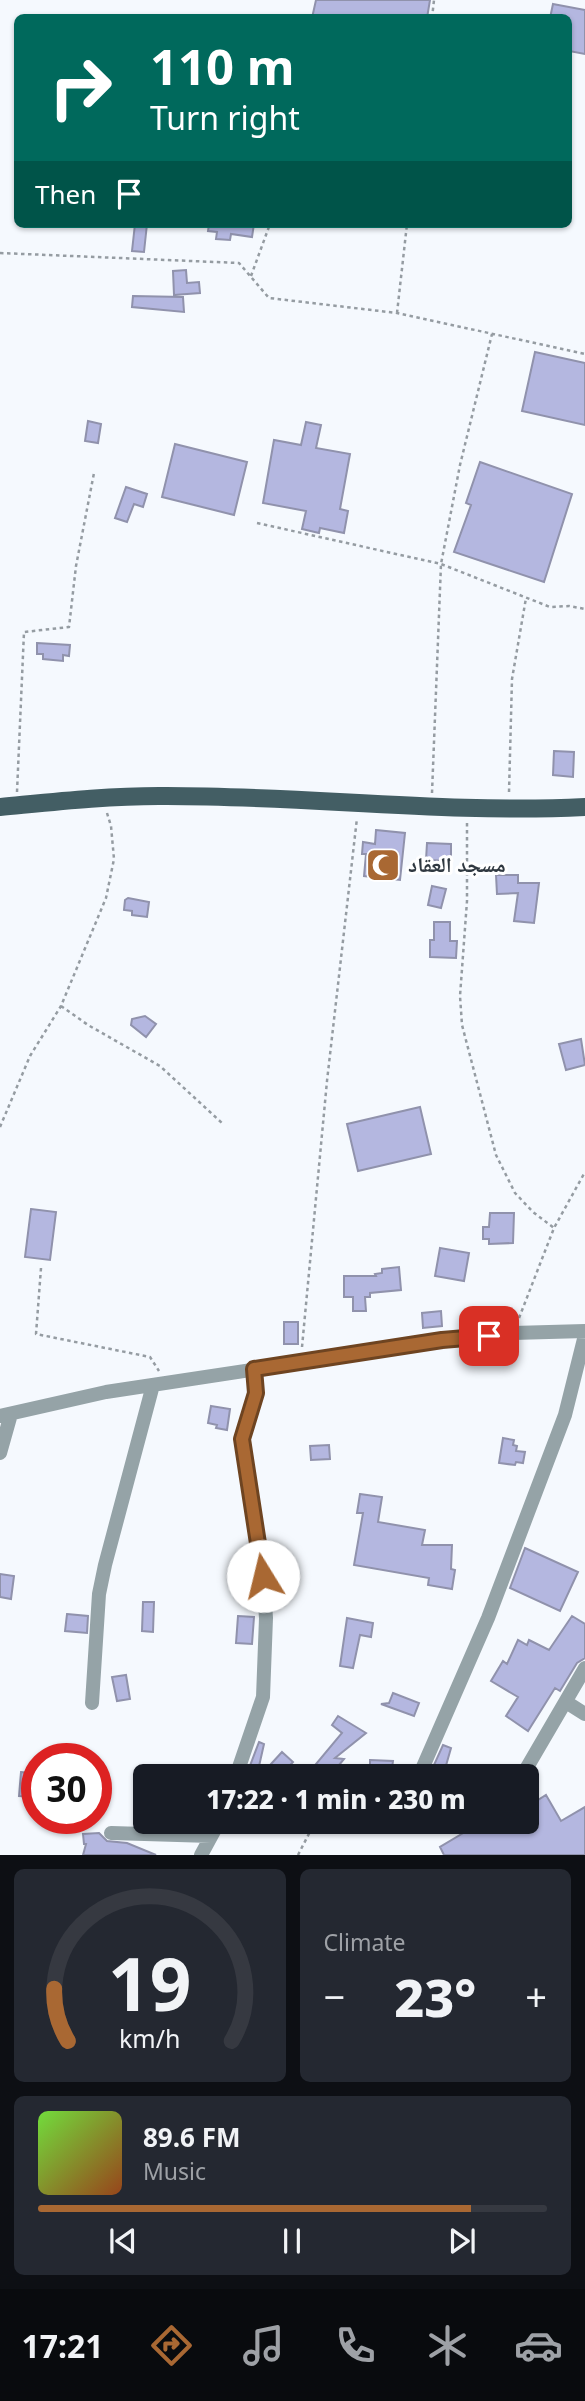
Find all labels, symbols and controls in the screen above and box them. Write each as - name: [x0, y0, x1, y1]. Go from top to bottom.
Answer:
- text: 110 m: [150, 33, 295, 99]
- icon: right: [35, 42, 126, 133]
- text: Turn right: [150, 96, 300, 139]
- icon: arrive: [110, 175, 148, 213]
- text: Then: [35, 176, 96, 212]
- mosque icon: مسجد العقاد: [364, 846, 402, 884]
- place label: مسجد العقاد: [408, 850, 506, 878]
- pin: [459, 1306, 519, 1366]
- icon: arrive: [470, 1317, 508, 1355]
- position arrow: [226, 1539, 300, 1613]
- speed limit sign: 30: [21, 1743, 112, 1834]
- text: 17:22 · 1 min · 230 m: [206, 1781, 466, 1817]
- text: Climate: [324, 1926, 406, 1958]
- text: 19: [108, 1934, 191, 2033]
- text: 23°: [394, 1961, 476, 2032]
- text: −: [324, 1970, 345, 2022]
- text: +: [525, 1970, 547, 2022]
- text: km/h: [119, 2021, 181, 2055]
- text: 89.6 FM: [143, 2119, 240, 2155]
- text: Music: [143, 2155, 206, 2187]
- icon: previous: [104, 2222, 142, 2260]
- icon: pause: [273, 2222, 311, 2260]
- icon: next: [443, 2222, 481, 2260]
- icon: directions: [147, 2321, 196, 2370]
- icon: music: [239, 2321, 288, 2370]
- icon: phone: [331, 2321, 380, 2370]
- icon: climate: [423, 2321, 472, 2370]
- icon: car: [514, 2321, 563, 2370]
- text: 17:21: [21, 2324, 104, 2367]

